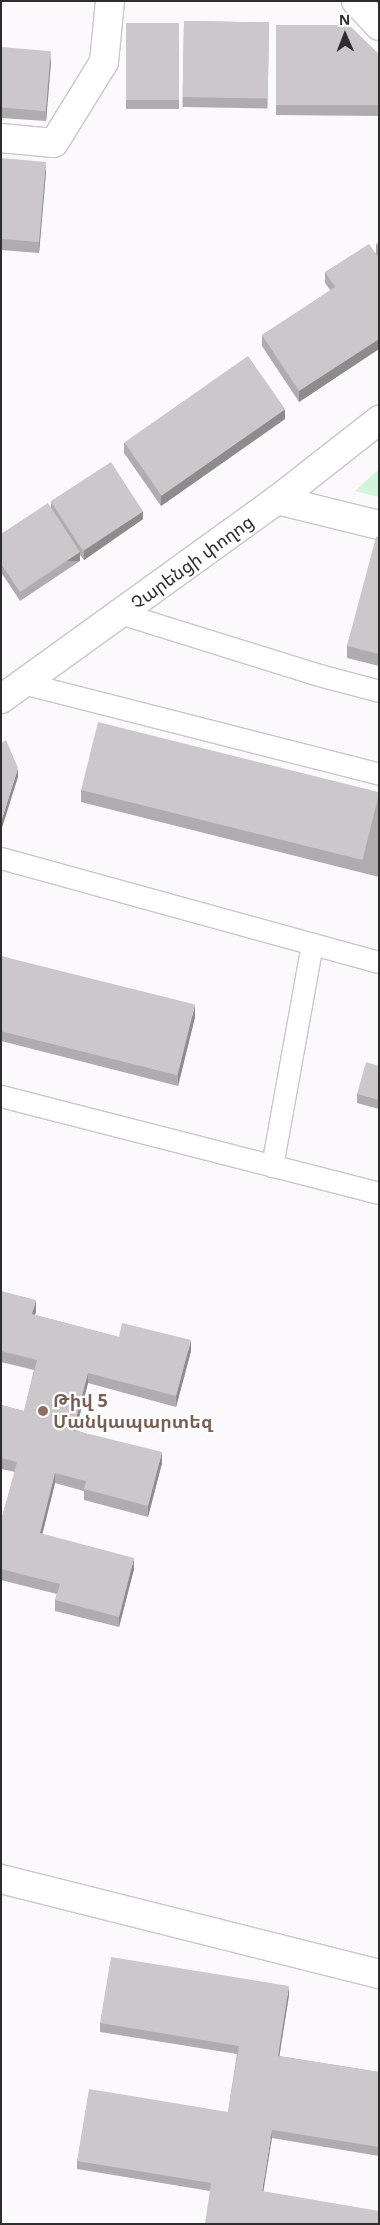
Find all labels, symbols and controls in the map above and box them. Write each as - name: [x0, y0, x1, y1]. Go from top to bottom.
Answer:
- north arrow: [320, 10, 370, 60]
- text: N: [339, 10, 351, 29]
- street label: Չարենցի փողոց: [127, 510, 257, 614]
- place label: Թիվ 5 Մանկապարտեզ: [53, 1390, 212, 1432]
- marker: Թիվ 5 Մանկապարտեզ: [37, 1405, 49, 1417]

